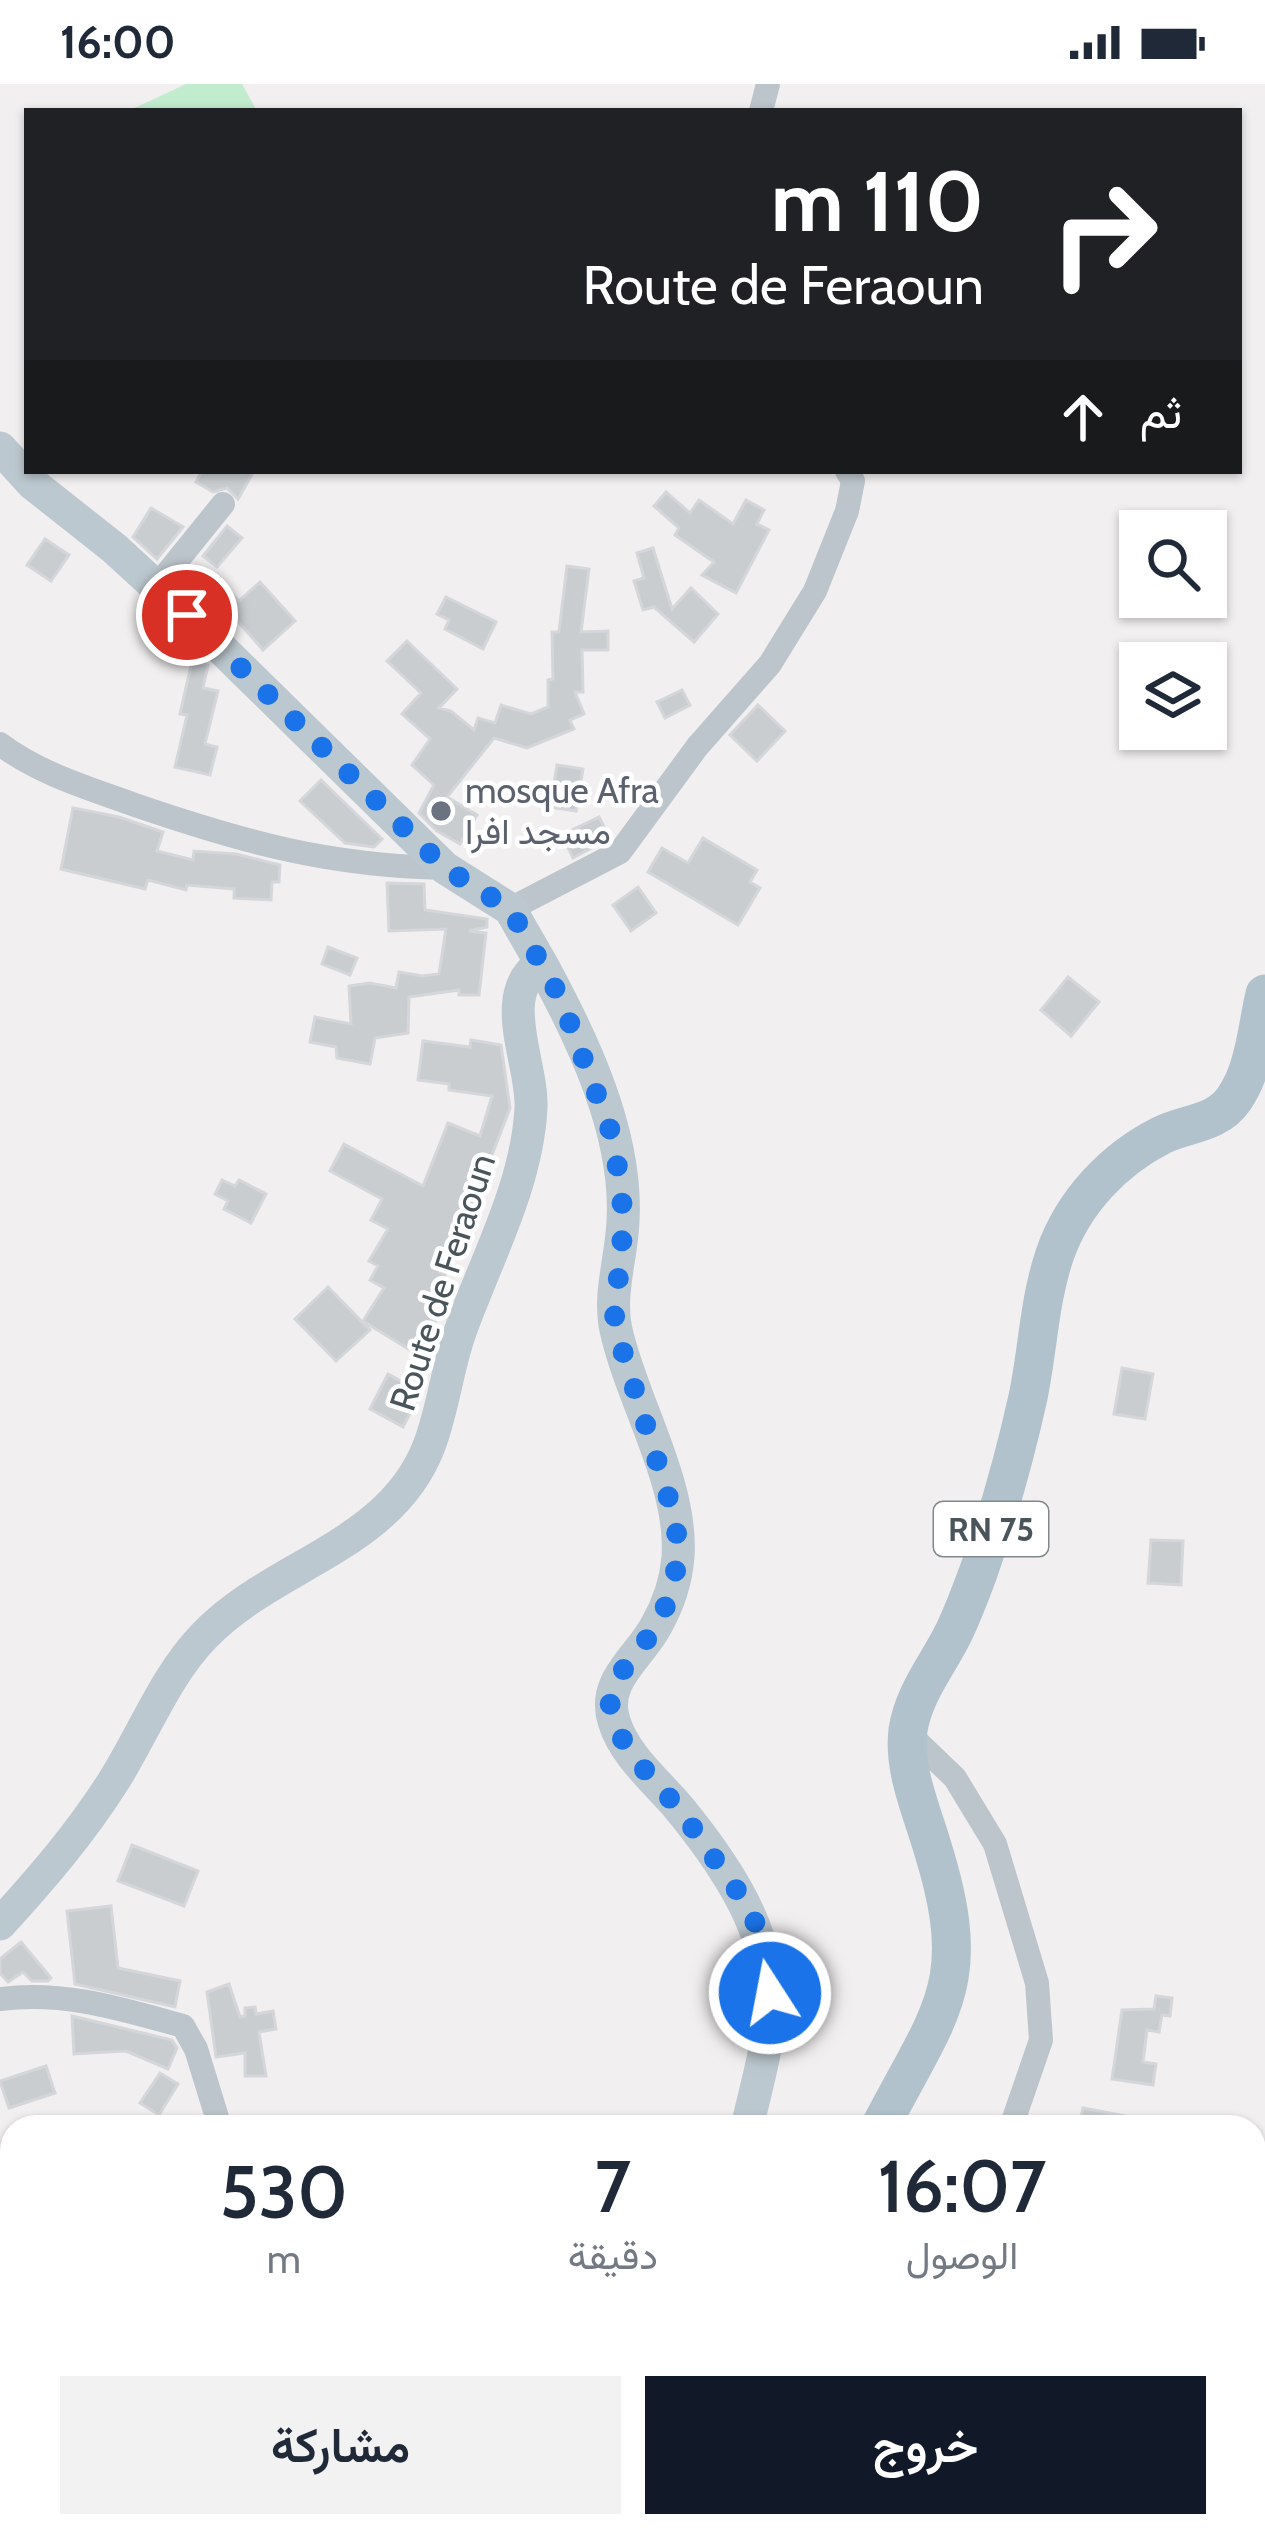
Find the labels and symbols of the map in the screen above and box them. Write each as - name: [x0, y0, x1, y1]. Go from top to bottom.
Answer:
- pin: [136, 564, 238, 666]
- place label: mosque Afra مسجد افرا: [465, 768, 659, 854]
- marker: mosque Afra مسجد افرا: [428, 798, 454, 824]
- street label: Route de Feraoun: [380, 1148, 504, 1416]
- road number: RN 75: [934, 1502, 1048, 1556]
- position arrow: [707, 1930, 833, 2056]

